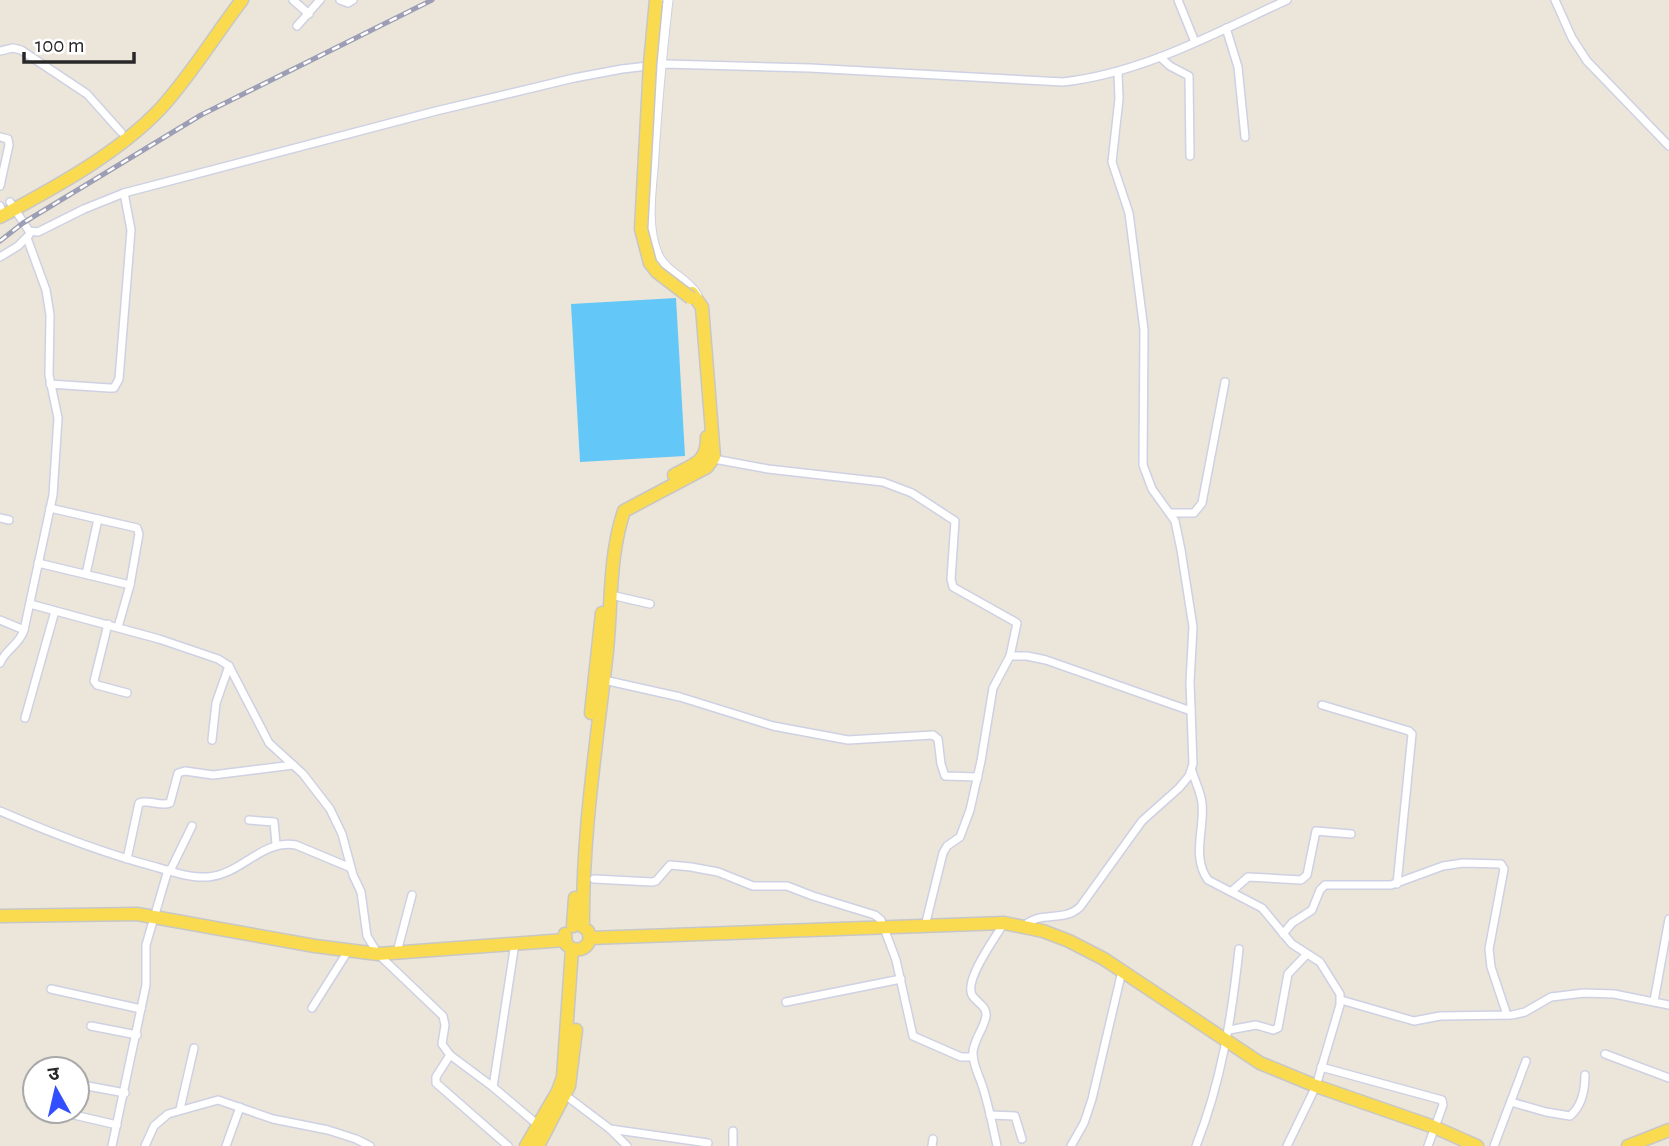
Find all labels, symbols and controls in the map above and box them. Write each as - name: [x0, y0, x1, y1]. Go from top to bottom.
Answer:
- scale bar: [24, 21, 135, 65]
- text: 100 m: [35, 35, 85, 56]
- north arrow: [21, 1055, 91, 1125]
- text: उ: [47, 1064, 62, 1085]

